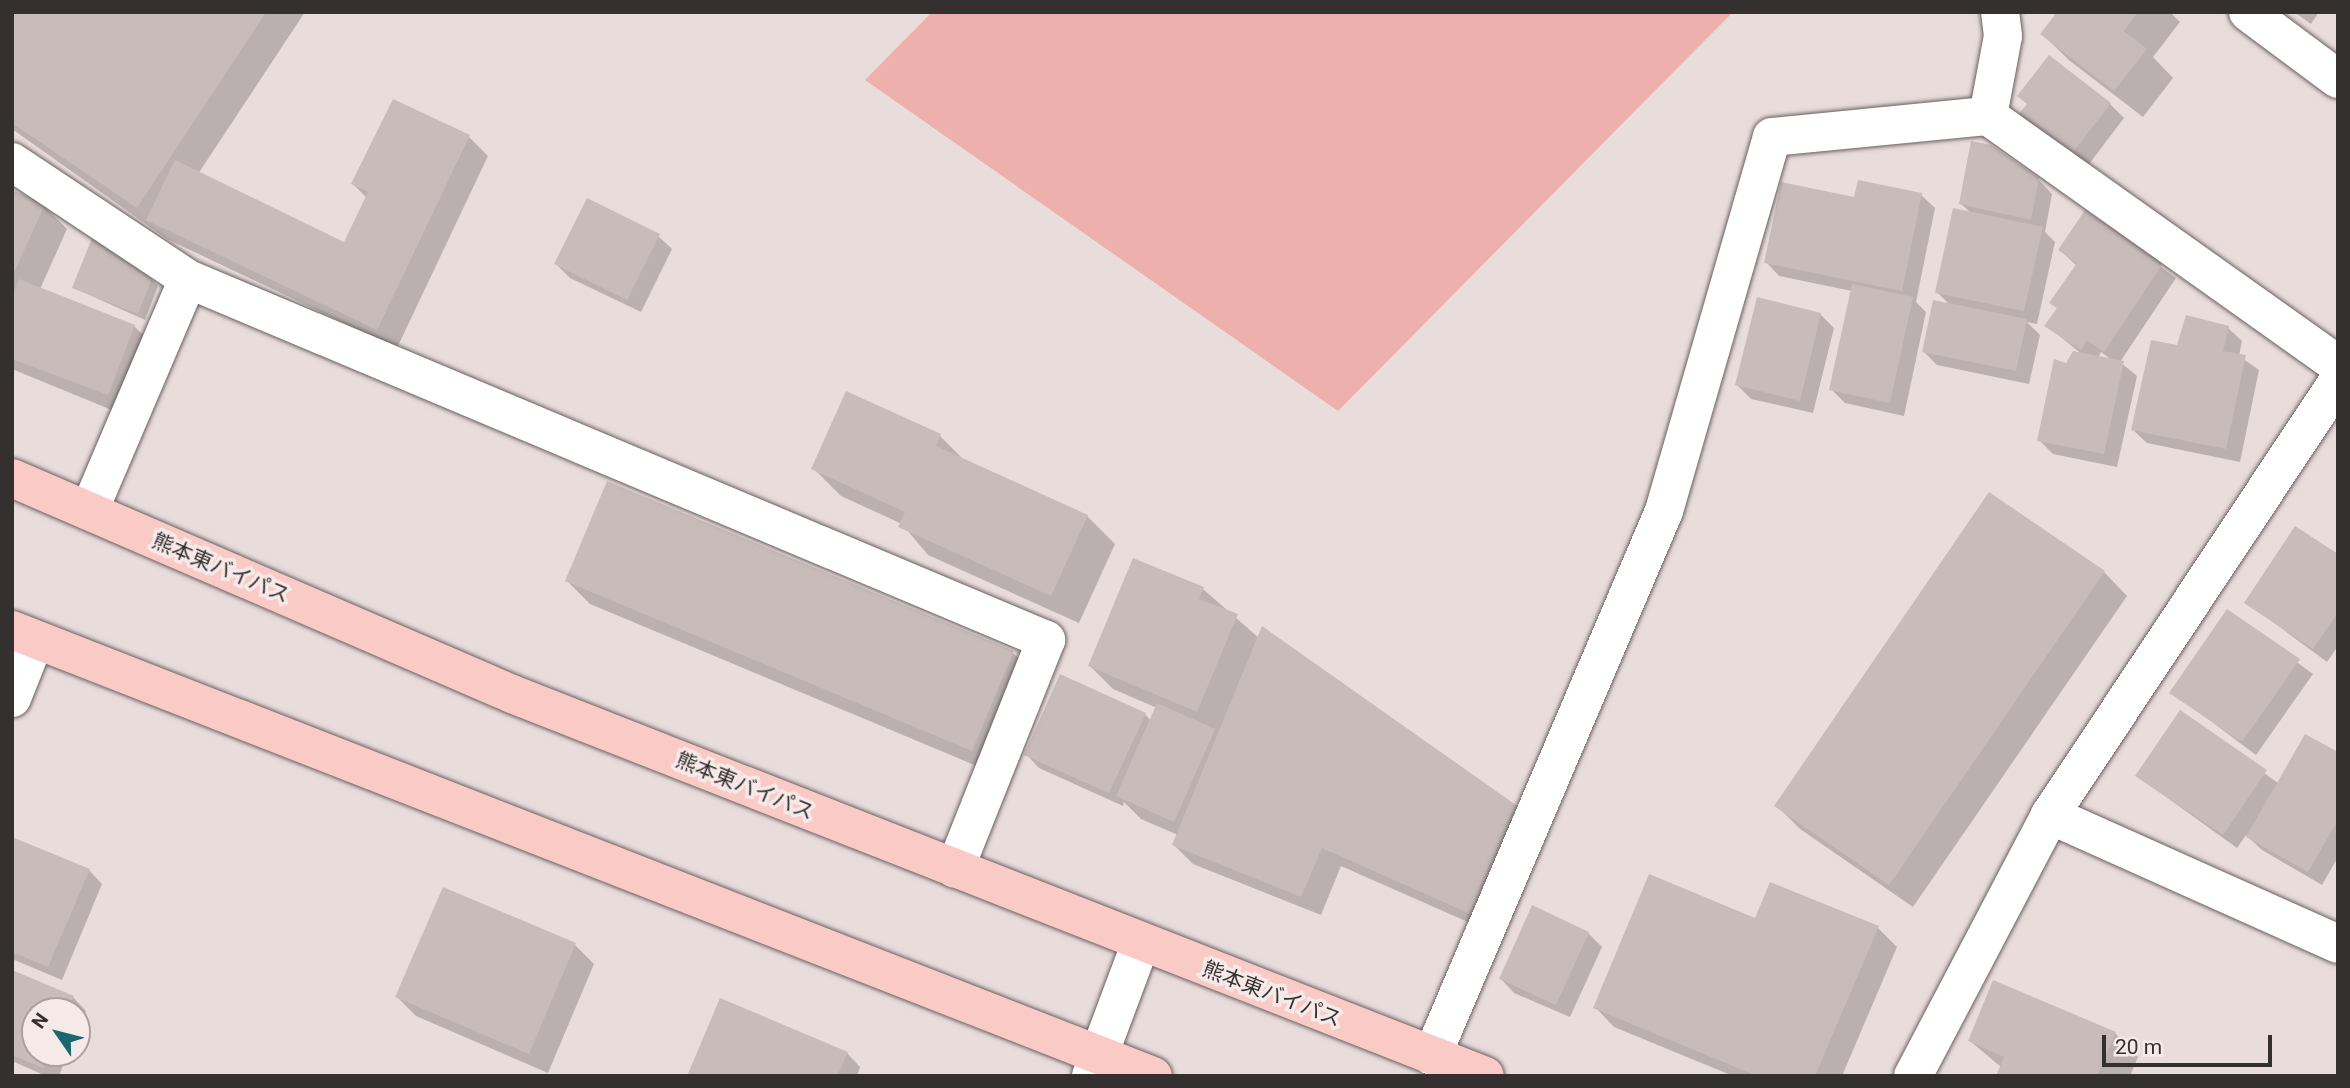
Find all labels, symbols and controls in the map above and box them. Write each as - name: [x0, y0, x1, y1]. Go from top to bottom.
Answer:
- street label: 熊本東バイパス: [148, 528, 294, 608]
- street label: 熊本東バイパス: [672, 747, 818, 825]
- street label: 熊本東バイパス: [1199, 956, 1345, 1032]
- north arrow: [21, 997, 91, 1067]
- text: N: [27, 1009, 53, 1033]
- scale bar: [2105, 1021, 2275, 1066]
- text: 20 m: [2115, 1035, 2162, 1059]

